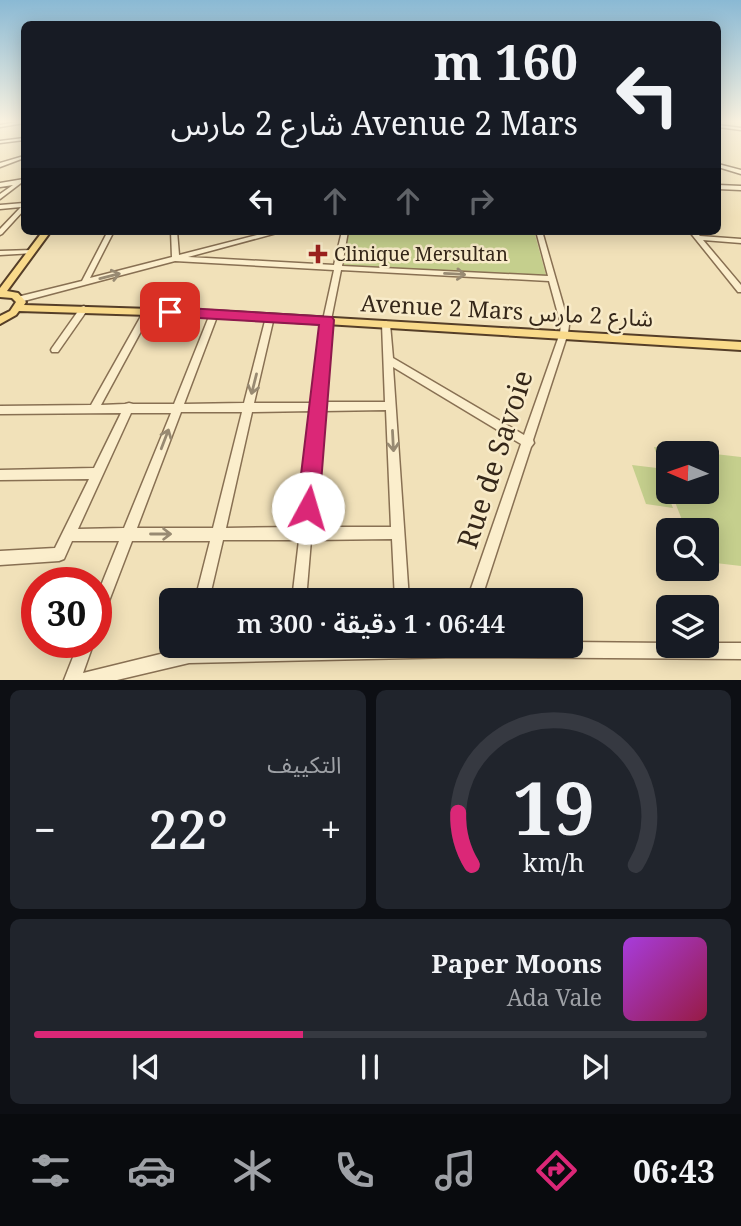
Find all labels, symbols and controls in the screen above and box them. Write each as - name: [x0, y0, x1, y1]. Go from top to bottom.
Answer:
- text: 160 m: [434, 28, 578, 94]
- icon: left: [602, 49, 693, 140]
- text: Avenue 2 Mars شارع 2 مارس: [171, 101, 578, 144]
- icon: left: [243, 182, 281, 220]
- icon: ahead: [316, 182, 354, 220]
- icon: ahead: [389, 182, 427, 220]
- icon: right: [462, 182, 500, 220]
- place label: Clinique Mersultan: [334, 241, 508, 267]
- marker: Clinique Mersultan: [308, 244, 328, 264]
- one-way arrow: [443, 267, 466, 280]
- one-way arrow: [98, 269, 121, 282]
- pin: [140, 282, 200, 342]
- street label: Avenue 2 Mars شارع 2 مارس: [360, 286, 654, 336]
- icon: arrive: [151, 293, 189, 331]
- street label: Rue de Savoie: [447, 365, 541, 553]
- one-way arrow: [247, 372, 260, 395]
- one-way arrow: [160, 429, 173, 451]
- one-way arrow: [387, 429, 400, 452]
- north arrow: [656, 441, 719, 504]
- map controls: [656, 441, 719, 658]
- position arrow: [271, 471, 345, 545]
- button: search: [656, 518, 719, 581]
- one-way arrow: [150, 527, 173, 541]
- speed limit sign: 30: [21, 567, 112, 658]
- button: layers: [656, 595, 719, 658]
- text: 06:44 · 1 دقيقة · 300 m: [237, 605, 505, 641]
- text: التكييف: [267, 748, 342, 780]
- text: 19: [512, 758, 594, 857]
- text: 22°: [148, 793, 228, 864]
- text: −: [34, 803, 56, 855]
- text: +: [320, 803, 342, 855]
- text: km/h: [523, 845, 584, 879]
- text: Paper Moons: [431, 945, 602, 981]
- text: Ada Vale: [507, 981, 602, 1013]
- icon: previous: [127, 1048, 165, 1086]
- icon: pause: [351, 1048, 389, 1086]
- icon: next: [576, 1048, 614, 1086]
- icon: filters: [26, 1146, 75, 1195]
- icon: car: [127, 1146, 176, 1195]
- icon: climate: [228, 1146, 277, 1195]
- icon: phone: [330, 1146, 379, 1195]
- icon: music: [431, 1146, 480, 1195]
- icon: directions: [532, 1146, 581, 1195]
- text: 06:43: [633, 1149, 715, 1192]

